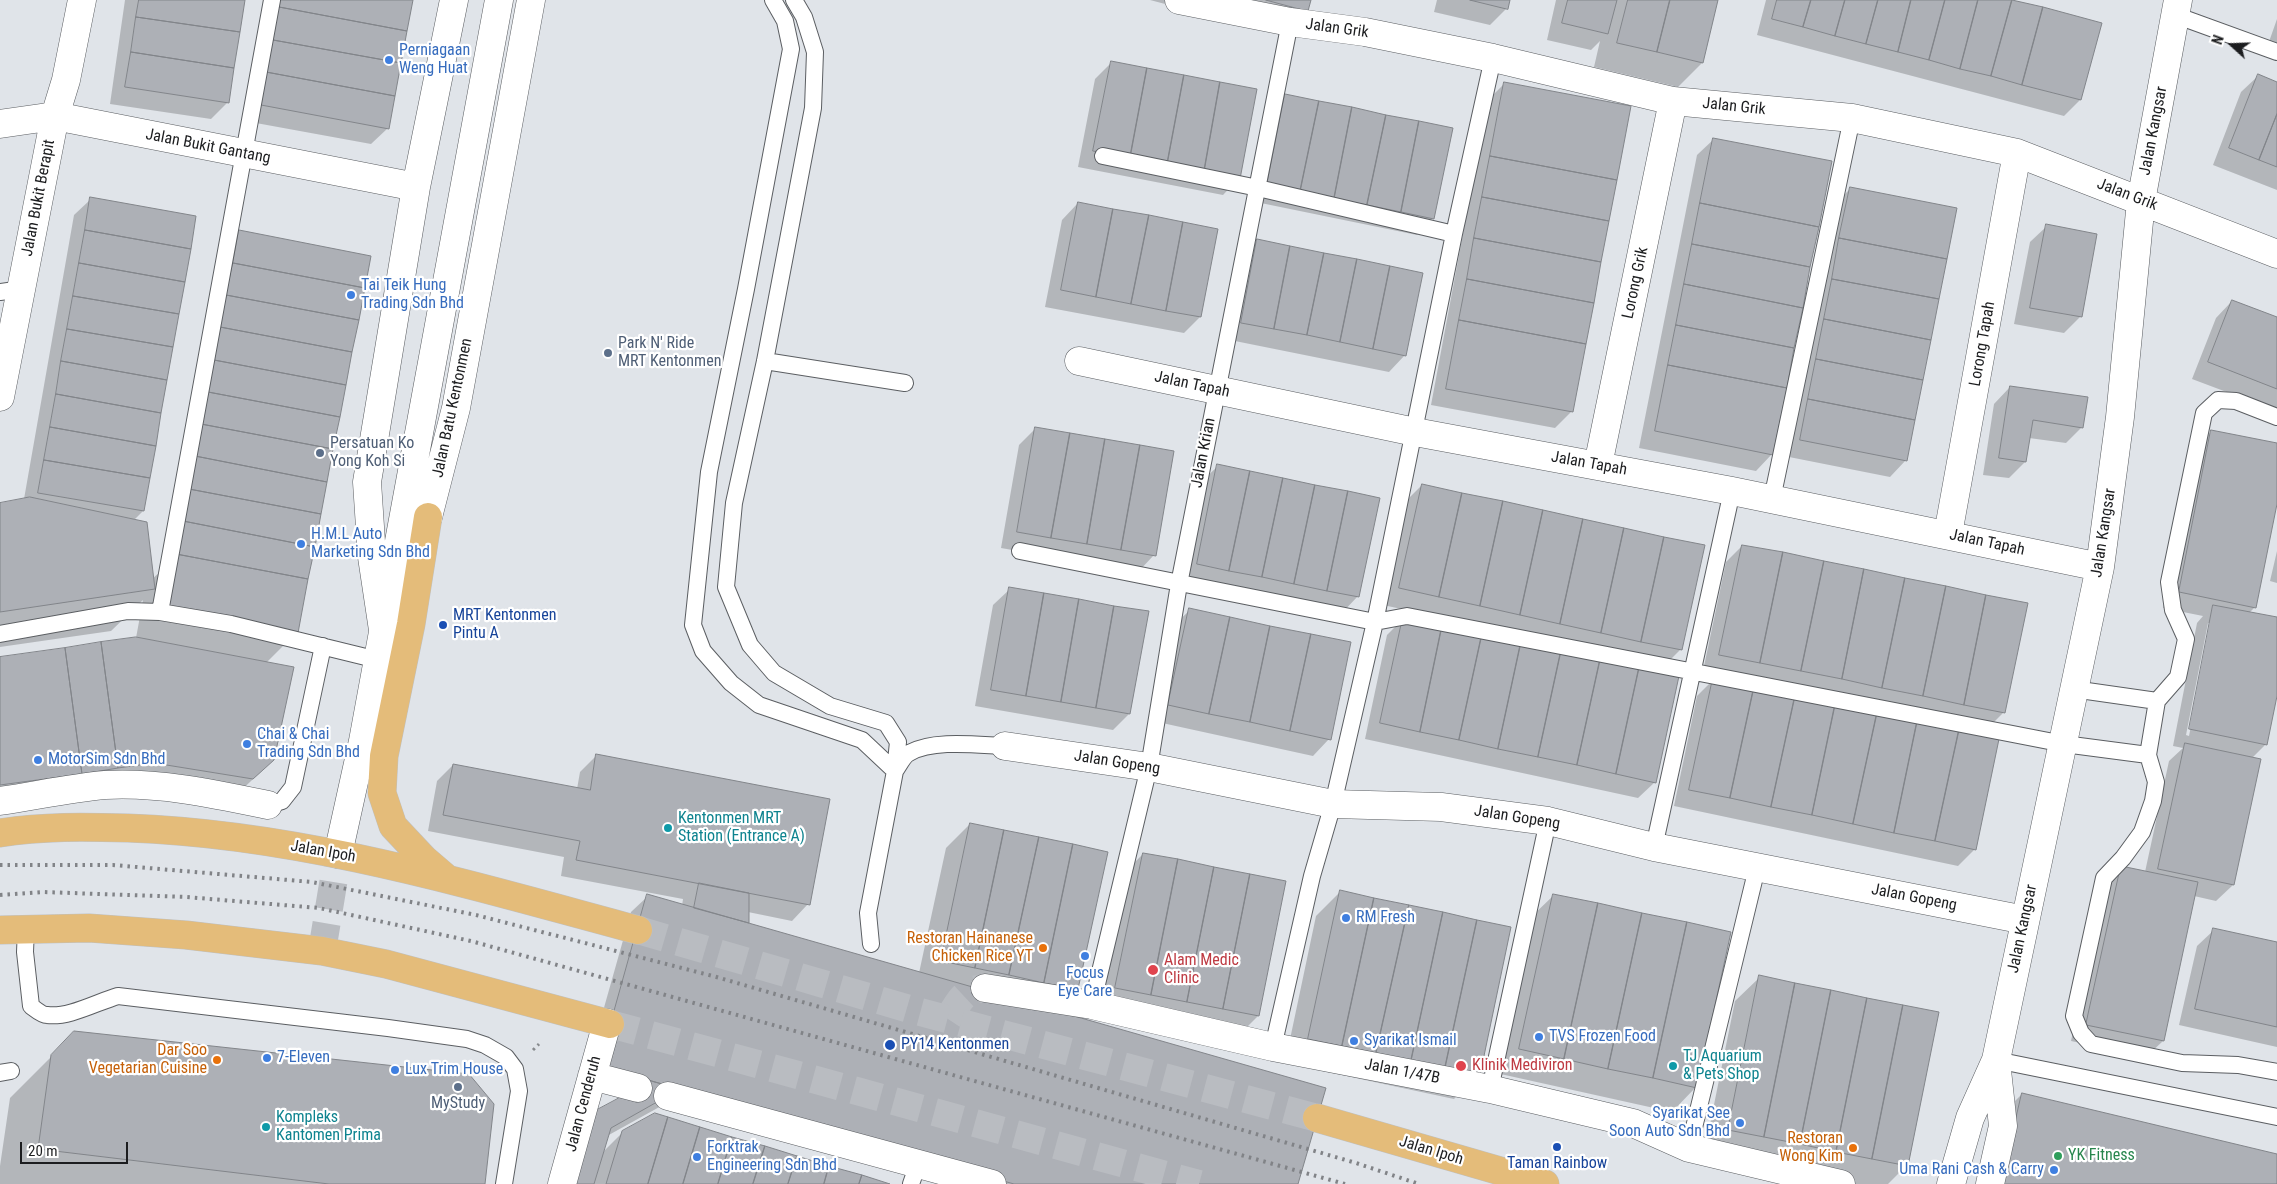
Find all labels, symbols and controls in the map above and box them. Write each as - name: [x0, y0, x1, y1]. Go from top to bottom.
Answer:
- street label: Jalan Grik: [1304, 15, 1370, 43]
- north arrow: [2207, 20, 2257, 70]
- text: N: [2209, 33, 2227, 47]
- place label: Perniagaan Weng Huat: [399, 41, 470, 79]
- marker: Perniagaan Weng Huat: [383, 54, 395, 66]
- street label: Jalan Kangsar: [2136, 85, 2172, 177]
- street label: Jalan Grik: [1701, 94, 1767, 120]
- street label: Jalan Bukit Gantang: [144, 125, 272, 169]
- street label: Jalan Bukit Berapit: [18, 138, 60, 258]
- street label: Jalan Grik: [2094, 175, 2160, 215]
- street label: Lorong Grik: [1619, 245, 1653, 321]
- place label: Tai Teik Hung Trading Sdn Bhd: [361, 276, 464, 314]
- marker: Tai Teik Hung Trading Sdn Bhd: [345, 289, 357, 301]
- street label: Lorong Tapah: [1966, 300, 2000, 388]
- place label: Park N' Ride MRT Kentonmen: [618, 334, 721, 372]
- street label: Jalan Batu Kentonmen: [429, 336, 477, 480]
- marker: Park N' Ride MRT Kentonmen: [602, 347, 614, 359]
- street label: Jalan Tapah: [1153, 368, 1231, 402]
- street label: Jalan Krian: [1188, 416, 1220, 490]
- place label: Persatuan Ko Yong Koh Si: [330, 434, 414, 472]
- marker: Persatuan Ko Yong Koh Si: [314, 447, 326, 459]
- street label: Jalan Tapah: [1550, 448, 1628, 480]
- street label: Jalan Kangsar: [2087, 487, 2121, 579]
- place label: H.M.L Auto Marketing Sdn Bhd: [311, 525, 430, 563]
- street label: Jalan Tapah: [1948, 526, 2026, 560]
- marker: H.M.L Auto Marketing Sdn Bhd: [295, 538, 307, 550]
- place label: MRT Kentonmen Pintu A: [453, 606, 556, 644]
- marker: MRT Kentonmen Pintu A: [437, 619, 449, 631]
- place label: Chai & Chai Trading Sdn Bhd: [257, 725, 360, 763]
- marker: Chai & Chai Trading Sdn Bhd: [241, 738, 253, 750]
- street label: Jalan Gopeng: [1073, 747, 1161, 779]
- place label: MotorSim Sdn Bhd: [48, 750, 165, 770]
- marker: MotorSim Sdn Bhd: [32, 754, 44, 766]
- street label: Jalan Gopeng: [1473, 802, 1561, 834]
- place label: Kentonmen MRT Station (Entrance A): [678, 809, 805, 847]
- marker: Kentonmen MRT Station (Entrance A): [662, 822, 674, 834]
- street label: Jalan Ipoh: [289, 837, 357, 867]
- street label: Jalan Gopeng: [1870, 880, 1958, 916]
- street label: Jalan Kangsar: [2004, 883, 2042, 975]
- place label: RM Fresh: [1356, 908, 1415, 928]
- marker: RM Fresh: [1340, 912, 1352, 924]
- place label: Restoran Hainanese Chicken Rice YT: [907, 929, 1033, 967]
- marker: Restoran Hainanese Chicken Rice YT: [1037, 942, 1049, 954]
- marker: Focus Eye Care: [1079, 950, 1091, 962]
- place label: Alam Medic Clinic: [1164, 951, 1239, 989]
- marker: Alam Medic Clinic: [1146, 963, 1160, 977]
- place label: Focus Eye Care: [1058, 964, 1112, 1002]
- place label: TVS Frozen Food: [1549, 1027, 1656, 1047]
- place label: Syarikat Ismail: [1364, 1031, 1457, 1051]
- marker: TVS Frozen Food: [1533, 1031, 1545, 1043]
- place label: PY14 Kentonmen: [901, 1035, 1009, 1055]
- marker: Syarikat Ismail: [1348, 1035, 1360, 1047]
- marker: PY14 Kentonmen: [883, 1038, 897, 1052]
- place label: Dar Soo Vegetarian Cuisine: [89, 1041, 207, 1079]
- place label: TJ Aquarium & Pets Shop: [1683, 1047, 1762, 1085]
- place label: 7-Eleven: [277, 1048, 330, 1068]
- marker: 7-Eleven: [261, 1052, 273, 1064]
- marker: Dar Soo Vegetarian Cuisine: [211, 1054, 223, 1066]
- street label: Jalan Cenderuh: [562, 1054, 606, 1154]
- street label: Jalan 1/47B: [1363, 1055, 1441, 1089]
- place label: Klinik Mediviron: [1472, 1056, 1573, 1076]
- marker: Klinik Mediviron: [1454, 1059, 1468, 1073]
- place label: Lux Trim House: [405, 1060, 503, 1080]
- marker: TJ Aquarium & Pets Shop: [1667, 1060, 1679, 1072]
- marker: Lux Trim House: [389, 1064, 401, 1076]
- marker: MyStudy: [452, 1081, 464, 1093]
- place label: MyStudy: [431, 1094, 485, 1114]
- place label: Syarikat See Soon Auto Sdn Bhd: [1609, 1104, 1730, 1142]
- place label: Kompleks Kantomen Prima: [276, 1108, 381, 1146]
- marker: Syarikat See Soon Auto Sdn Bhd: [1734, 1117, 1746, 1129]
- marker: Kompleks Kantomen Prima: [260, 1121, 272, 1133]
- place label: Restoran Wong Kim: [1779, 1129, 1843, 1167]
- scale bar: [22, 1132, 130, 1164]
- street label: Jalan Ipoh: [1397, 1132, 1465, 1170]
- place label: Forktrak Engineering Sdn Bhd: [707, 1138, 837, 1176]
- marker: Taman Rainbow: [1551, 1141, 1563, 1153]
- text: 20 m: [28, 1142, 58, 1160]
- marker: Restoran Wong Kim: [1847, 1142, 1859, 1154]
- place label: YK Fitness: [2068, 1146, 2135, 1166]
- marker: YK Fitness: [2052, 1150, 2064, 1162]
- marker: Forktrak Engineering Sdn Bhd: [691, 1151, 703, 1163]
- place label: Taman Rainbow: [1507, 1154, 1607, 1174]
- place label: Uma Rani Cash & Carry: [1899, 1160, 2044, 1180]
- marker: Uma Rani Cash & Carry: [2048, 1164, 2060, 1176]

